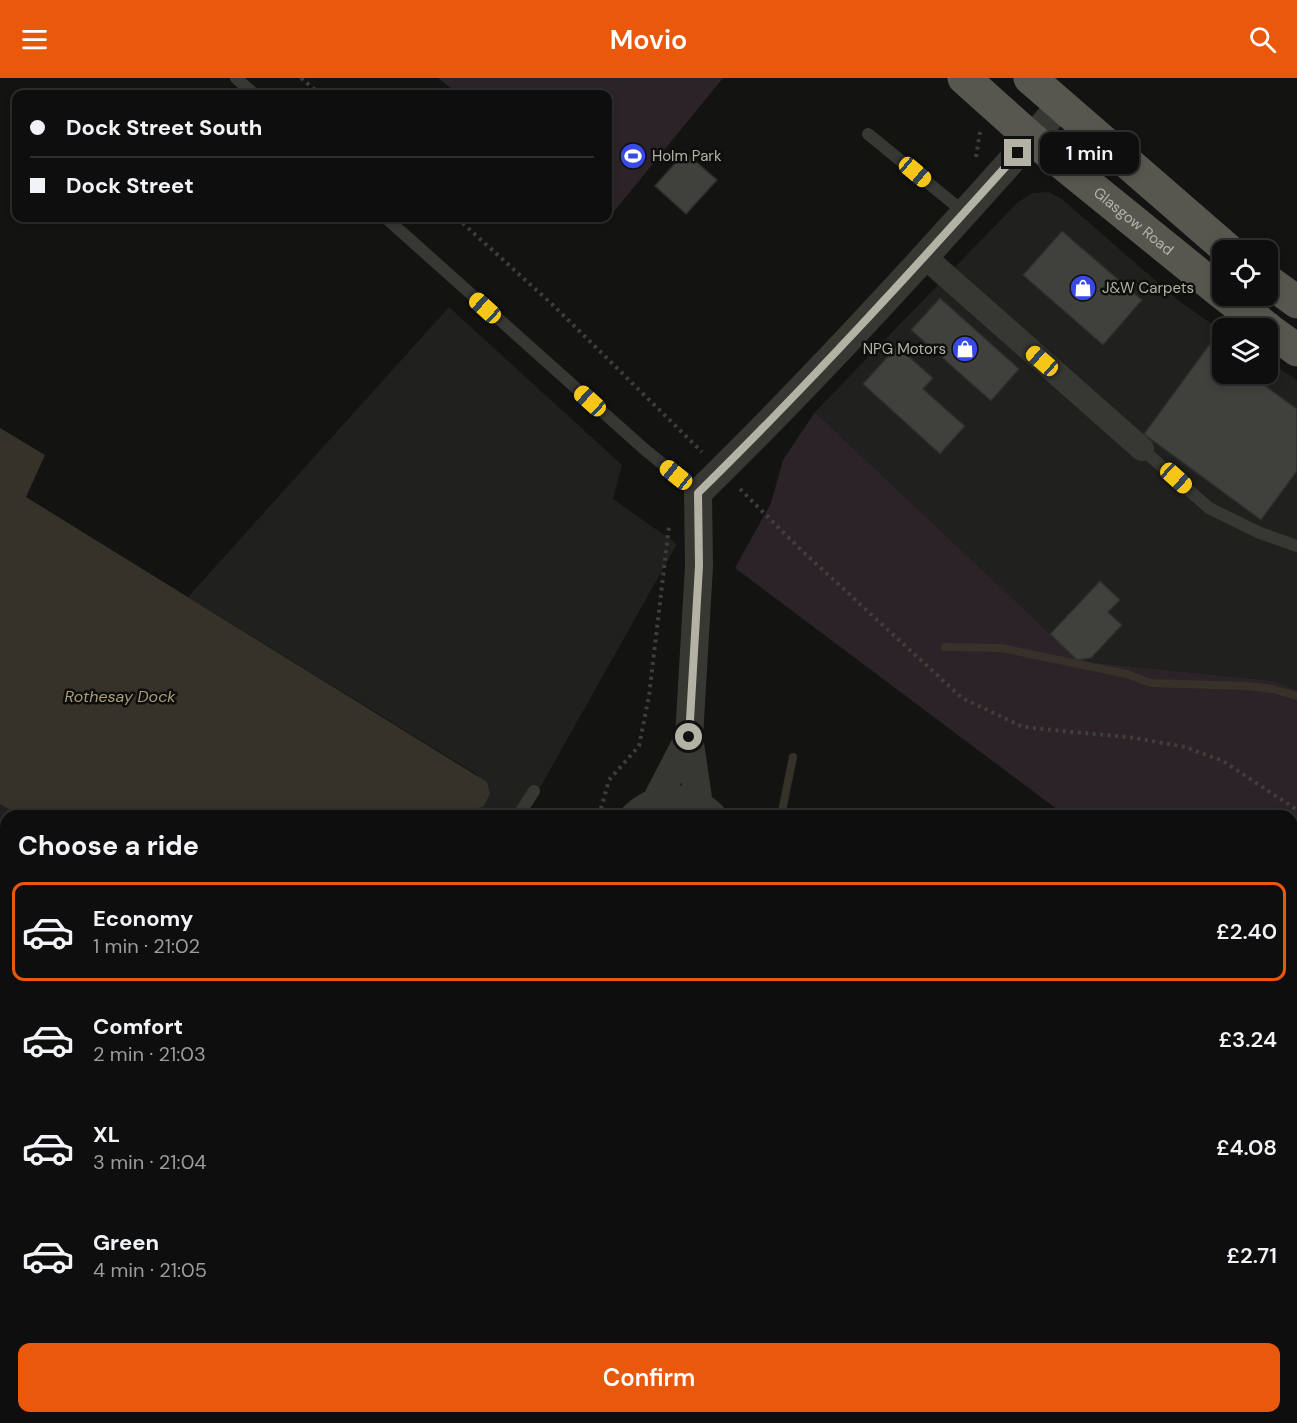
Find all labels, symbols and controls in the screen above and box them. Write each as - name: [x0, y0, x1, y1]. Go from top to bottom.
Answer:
- text: Movio: [610, 22, 687, 57]
- icon: menu: [18, 23, 51, 56]
- icon: search: [1246, 23, 1279, 56]
- text: Dock Street South: [66, 113, 262, 142]
- callout: 1 min: [1039, 132, 1138, 174]
- route end: [1004, 139, 1031, 166]
- text: 1 min: [1066, 140, 1113, 166]
- sports icon: Holm Park: [618, 141, 648, 171]
- place label: Holm Park: [652, 146, 722, 166]
- car: [895, 154, 935, 190]
- text: Dock Street: [66, 171, 194, 200]
- street label: Glasgow Road: [1089, 183, 1178, 260]
- map controls: [1212, 240, 1278, 384]
- button: locate: [1212, 240, 1278, 306]
- shop icon: J&W Carpets: [1068, 273, 1098, 303]
- place label: J&W Carpets: [1102, 278, 1194, 298]
- car: [466, 289, 504, 327]
- button: layers: [1212, 318, 1278, 384]
- shop icon: NPG Motors: [950, 334, 980, 364]
- place label: NPG Motors: [863, 339, 946, 359]
- car: [1023, 342, 1061, 380]
- car: [571, 382, 609, 420]
- car: [656, 457, 696, 493]
- car: [1157, 459, 1195, 497]
- water label: Rothesay Dock: [64, 686, 176, 707]
- route start: [675, 723, 702, 750]
- text: Choose a ride: [18, 828, 199, 863]
- text: Economy: [93, 904, 193, 933]
- icon: car: [21, 905, 75, 959]
- text: £2.40: [1216, 917, 1277, 946]
- text: 1 min · 21:02: [93, 933, 200, 959]
- text: Comfort: [93, 1012, 183, 1041]
- icon: car: [21, 1013, 75, 1067]
- text: £3.24: [1218, 1025, 1277, 1054]
- text: 2 min · 21:03: [93, 1041, 206, 1067]
- text: XL: [93, 1120, 120, 1149]
- icon: car: [21, 1121, 75, 1175]
- text: £4.08: [1216, 1133, 1277, 1162]
- text: 3 min · 21:04: [93, 1149, 206, 1175]
- text: Green: [93, 1228, 159, 1257]
- icon: car: [21, 1229, 75, 1283]
- text: £2.71: [1226, 1241, 1277, 1270]
- text: 4 min · 21:05: [93, 1257, 207, 1283]
- button: Confirm: [18, 1343, 1280, 1412]

